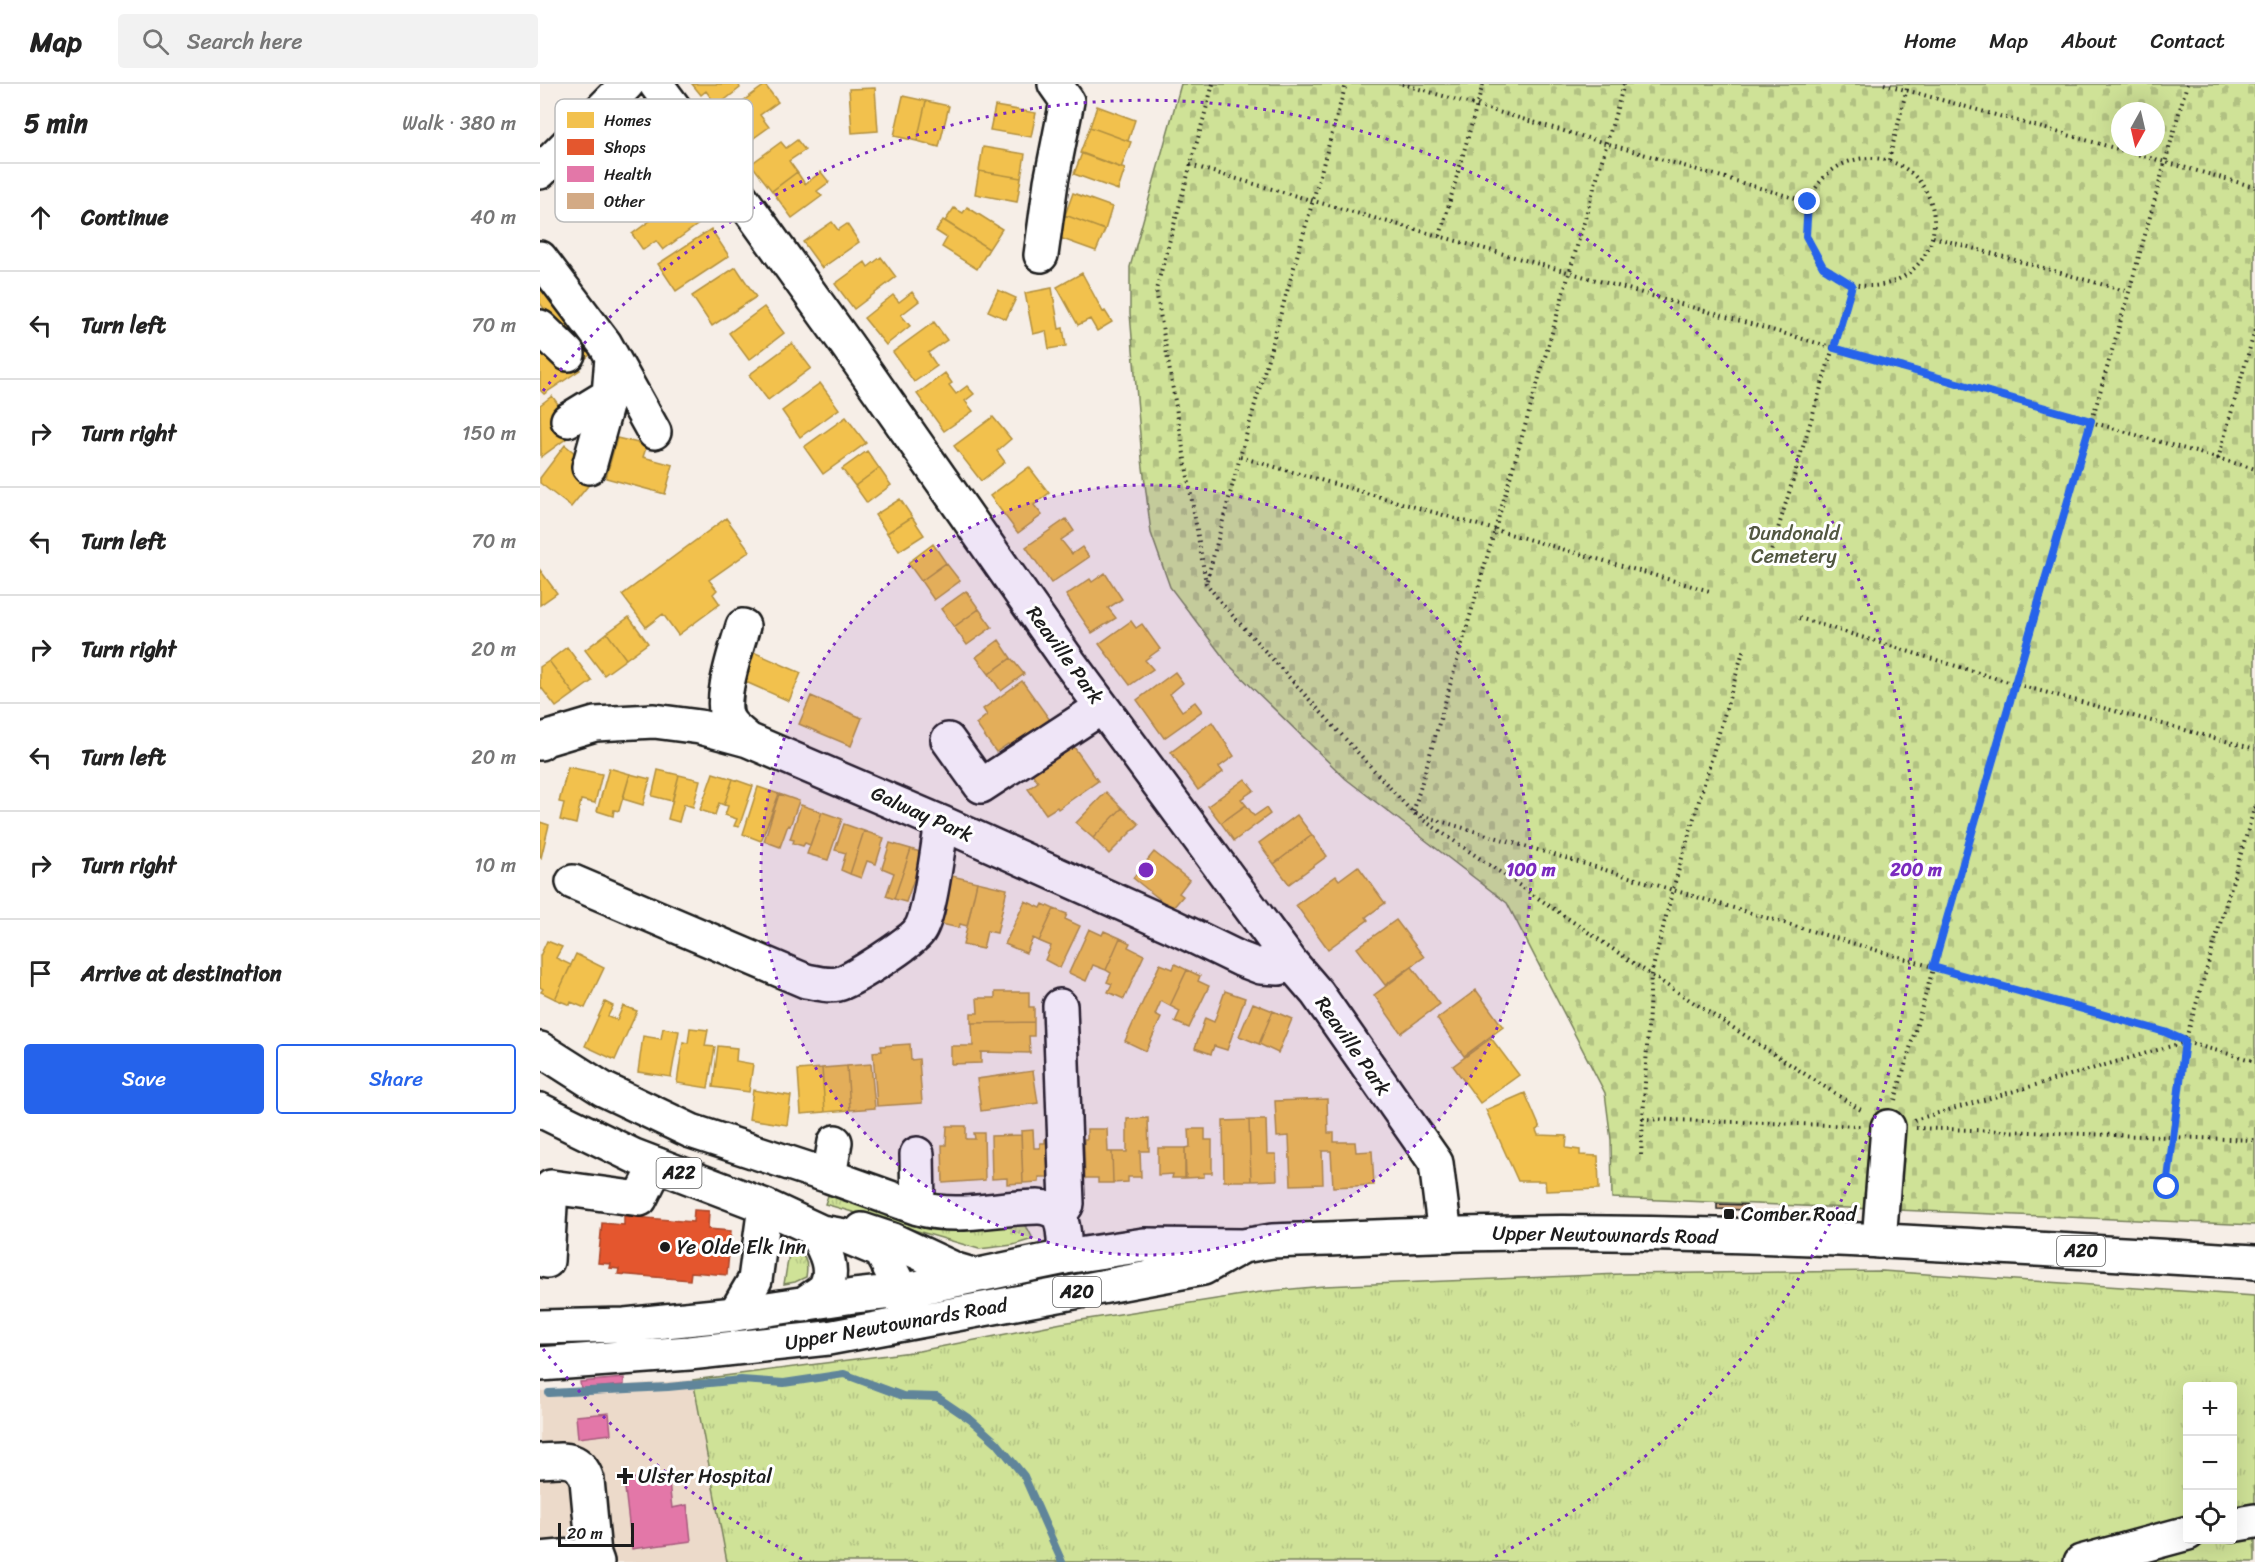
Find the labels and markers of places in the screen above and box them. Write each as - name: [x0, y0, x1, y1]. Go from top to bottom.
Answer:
- centre of rings: [1136, 860, 1156, 880]
- place label: Comber Road: [1741, 1197, 1857, 1232]
- marker: Comber Road: [1722, 1207, 1736, 1221]
- place label: Ye Olde Elk Inn: [677, 1230, 807, 1265]
- marker: Ye Olde Elk Inn: [658, 1240, 672, 1254]
- place label: Ulster Hospital: [638, 1459, 773, 1494]
- marker: Ulster Hospital: [616, 1467, 634, 1485]

